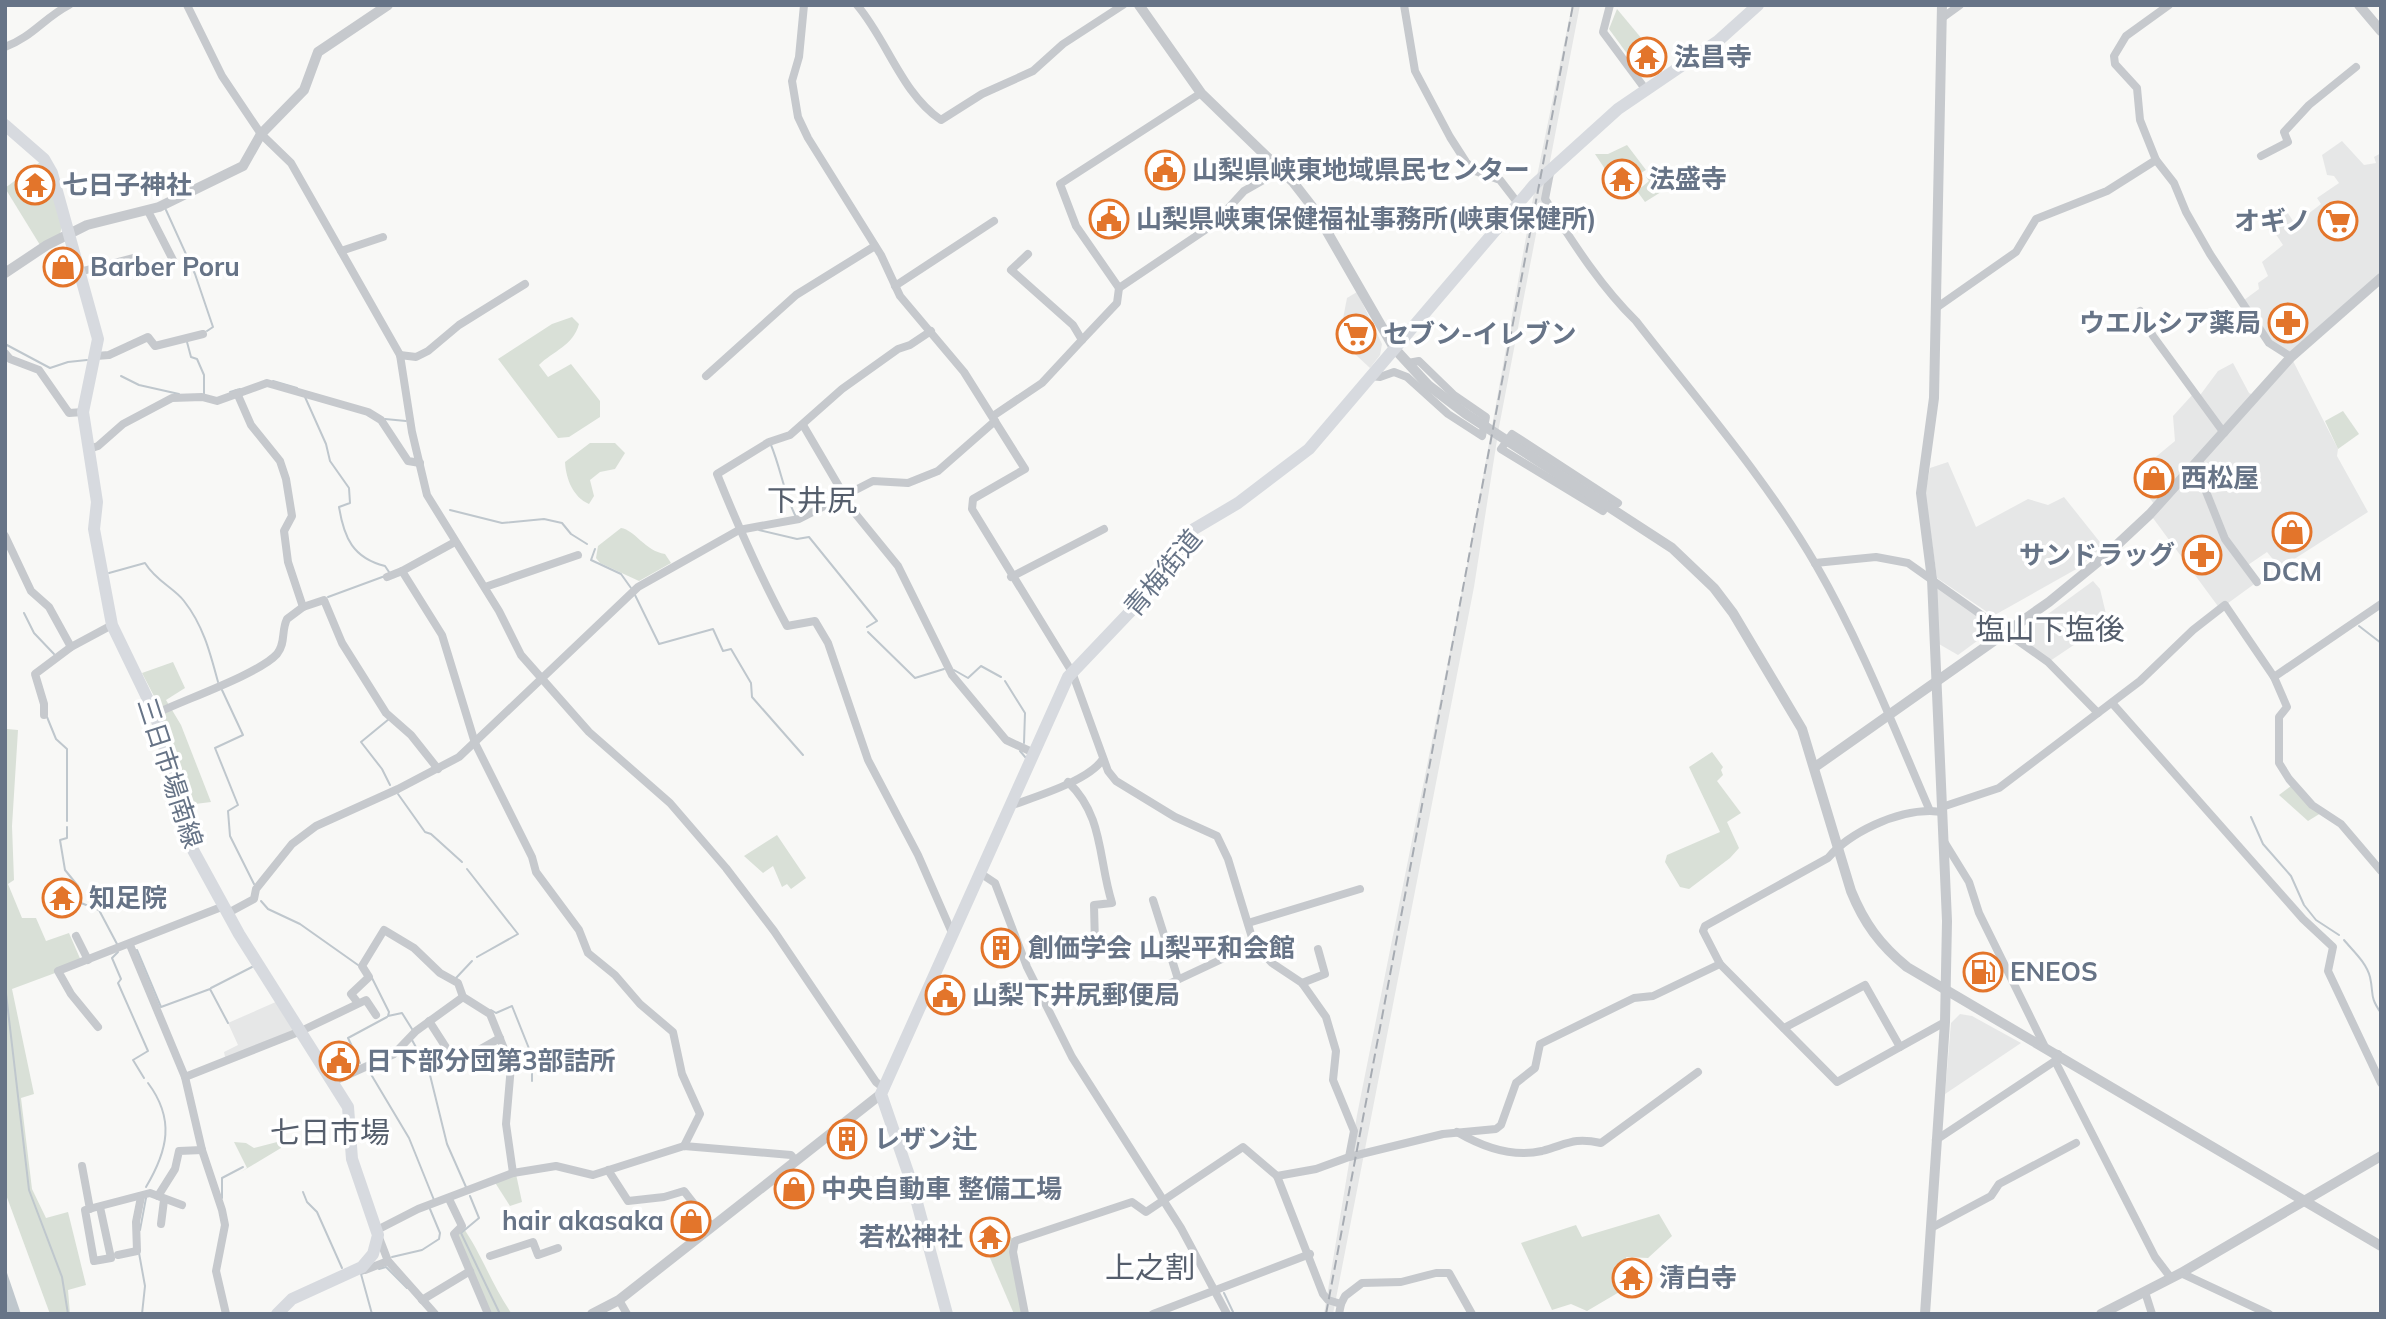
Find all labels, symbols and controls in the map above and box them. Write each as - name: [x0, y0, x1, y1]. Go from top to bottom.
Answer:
- temple icon: 法昌寺: [1626, 36, 1668, 78]
- place label: 法昌寺: [1674, 40, 1752, 73]
- public building icon: 山梨県峡東地域県民センター: [1144, 149, 1186, 191]
- place label: 山梨県峡東地域県民センター: [1192, 153, 1530, 186]
- temple icon: 法盛寺: [1601, 158, 1643, 200]
- place label: 法盛寺: [1649, 162, 1727, 195]
- temple icon: 七日子神社: [14, 164, 56, 206]
- place label: 七日子神社: [62, 168, 192, 201]
- public building icon: 山梨県峡東保健福祉事務所(峡東保健所): [1088, 198, 1130, 240]
- supermarket icon: オギノ: [2317, 200, 2359, 242]
- place label: 山梨県峡東保健福祉事務所(峡東保健所): [1136, 202, 1597, 235]
- place label: オギノ: [2234, 204, 2311, 237]
- shop icon: Barber Poru: [42, 246, 84, 288]
- place label: Barber Poru: [90, 250, 240, 283]
- pharmacy icon: ウエルシア薬局: [2267, 302, 2309, 344]
- place label: ウエルシア薬局: [2079, 306, 2261, 339]
- supermarket icon: セブン-イレブン: [1335, 313, 1377, 355]
- place label: セブン-イレブン: [1383, 317, 1576, 350]
- shop icon: 西松屋: [2133, 457, 2175, 499]
- place label: 西松屋: [2181, 461, 2259, 494]
- district label: 下井尻: [767, 481, 857, 519]
- shop icon: DCM: [2271, 511, 2313, 553]
- street label: 青梅街道: [1117, 522, 1209, 623]
- pharmacy icon: サンドラッグ: [2181, 534, 2223, 576]
- place label: サンドラッグ: [2019, 538, 2175, 571]
- place label: DCM: [2262, 555, 2322, 588]
- district label: 塩山下塩後: [1975, 610, 2125, 648]
- street label: 三日市場南線: [131, 694, 210, 852]
- temple icon: 知足院: [41, 877, 83, 919]
- place label: 知足院: [89, 881, 167, 914]
- building icon: 創価学会 山梨平和会館: [980, 927, 1022, 969]
- place label: 創価学会 山梨平和会館: [1028, 931, 1295, 964]
- fuel station icon: ENEOS: [1962, 951, 2004, 993]
- place label: ENEOS: [2010, 955, 2098, 988]
- public building icon: 山梨下井尻郵便局: [924, 974, 966, 1016]
- place label: 山梨下井尻郵便局: [972, 978, 1180, 1011]
- public building icon: 日下部分団第3部詰所: [318, 1040, 360, 1082]
- place label: 日下部分団第3部詰所: [366, 1044, 616, 1077]
- district label: 七日市場: [270, 1113, 390, 1151]
- building icon: レザン辻: [826, 1118, 868, 1160]
- place label: レザン辻: [874, 1122, 978, 1155]
- shop icon: 中央自動車 整備工場: [773, 1168, 815, 1210]
- place label: 中央自動車 整備工場: [821, 1172, 1062, 1205]
- shop icon: hair akasaka: [670, 1200, 712, 1242]
- place label: hair akasaka: [502, 1204, 664, 1237]
- temple icon: 若松神社: [969, 1216, 1011, 1258]
- place label: 若松神社: [859, 1220, 963, 1253]
- district label: 上之割: [1105, 1248, 1195, 1286]
- temple icon: 清白寺: [1611, 1257, 1653, 1299]
- place label: 清白寺: [1659, 1261, 1737, 1294]

